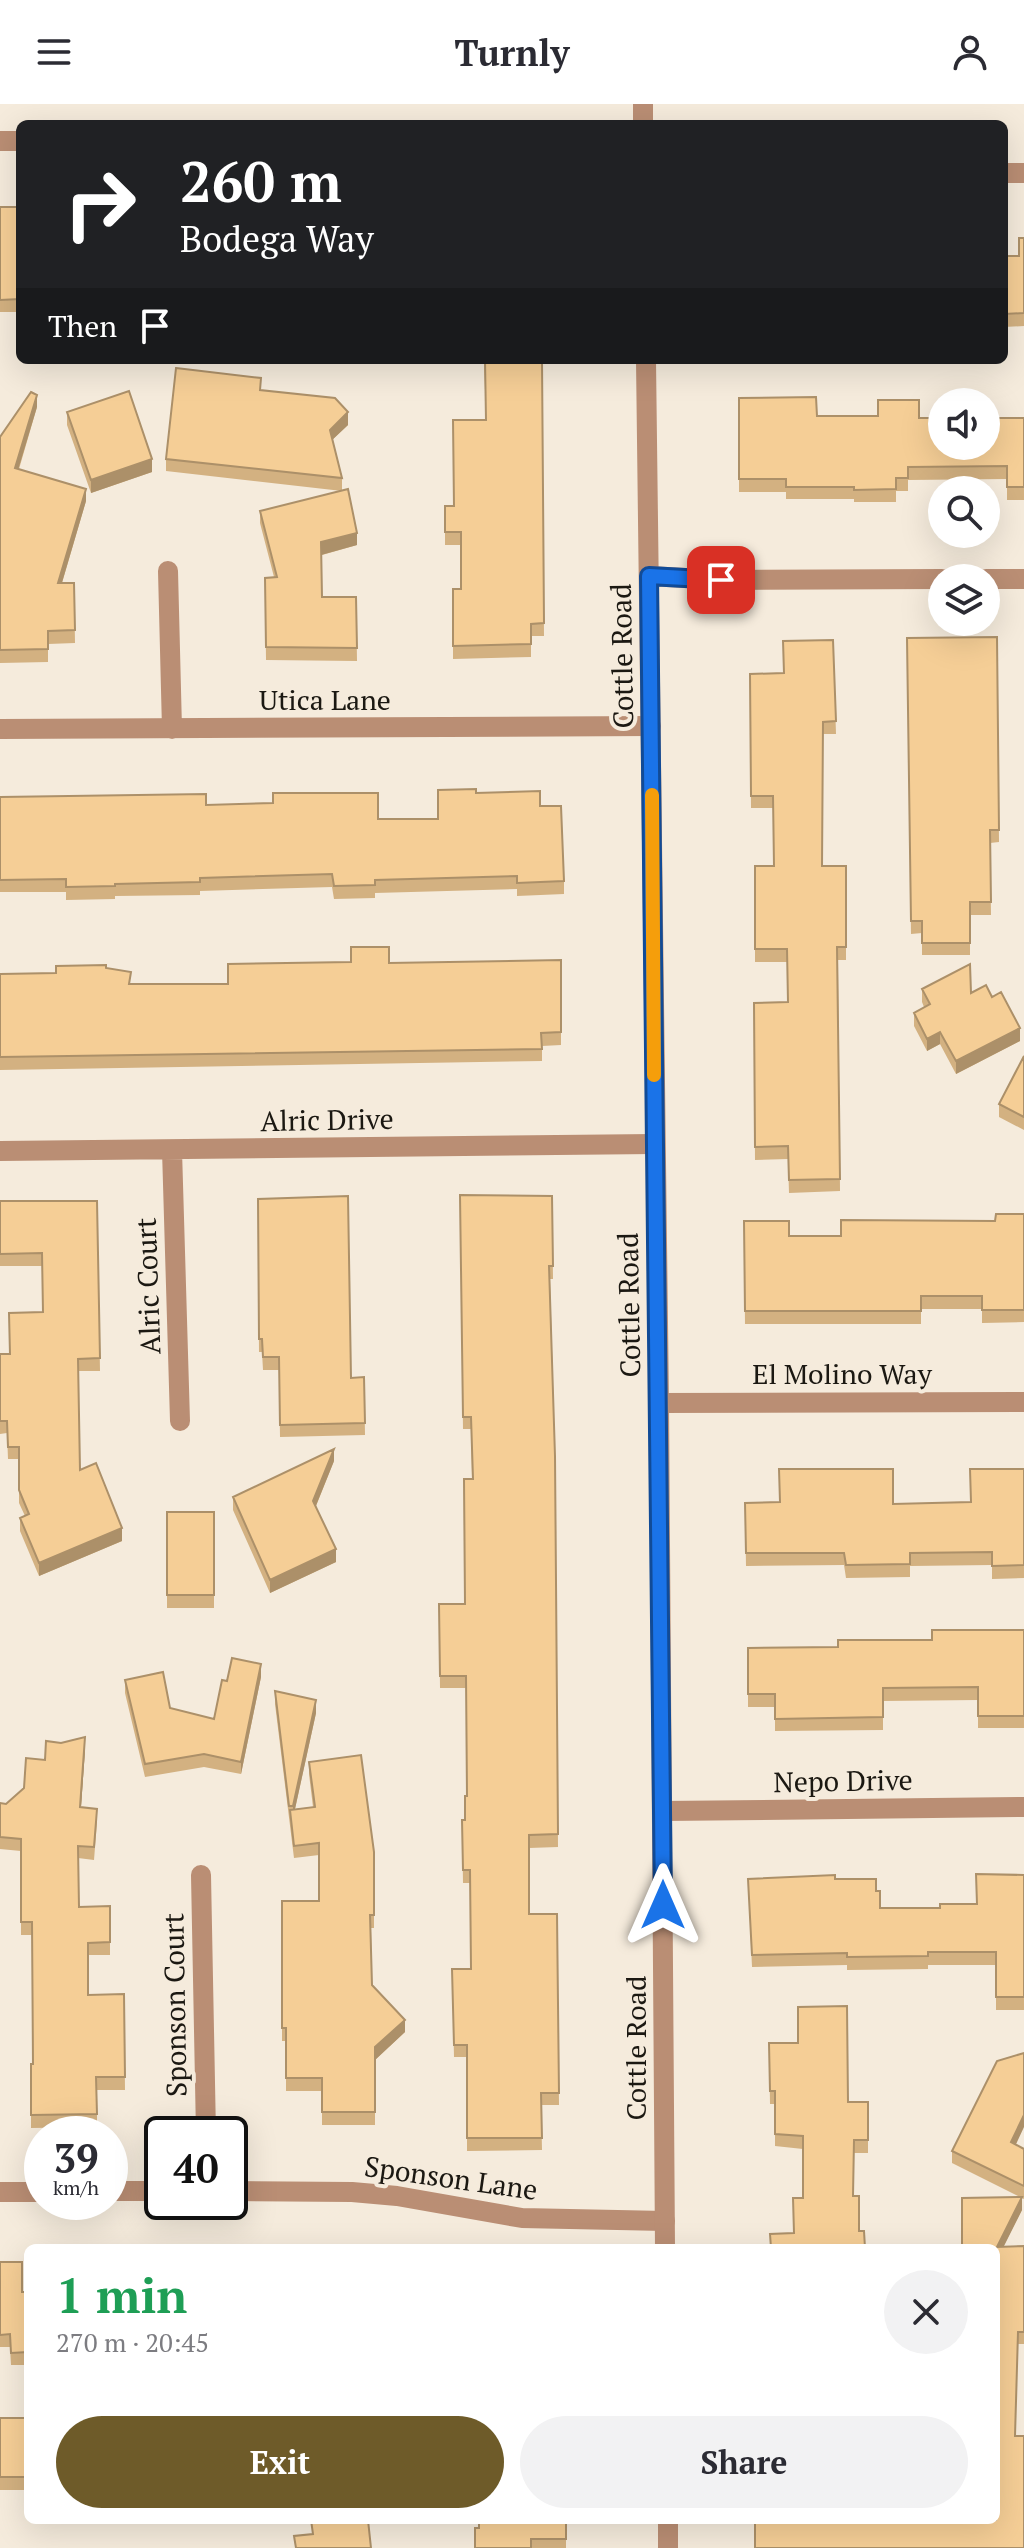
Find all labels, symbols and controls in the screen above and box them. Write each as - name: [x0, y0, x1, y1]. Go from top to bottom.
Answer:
- text: Turnly: [455, 29, 569, 76]
- icon: menu: [32, 30, 76, 74]
- icon: person: [948, 30, 992, 74]
- text: 260 m: [180, 144, 342, 218]
- icon: right: [48, 152, 152, 256]
- text: Bodega Way: [180, 215, 374, 262]
- icon: arrive: [133, 304, 177, 348]
- text: Then: [48, 306, 117, 346]
- map controls: [928, 388, 1000, 636]
- button: sound: [928, 388, 1000, 460]
- button: search: [928, 476, 1000, 548]
- pin: [687, 546, 755, 614]
- icon: arrive: [699, 558, 743, 602]
- button: layers: [928, 564, 1000, 636]
- street label: Cottle Road: [602, 583, 641, 729]
- street label: Utica Lane: [259, 681, 391, 718]
- street label: Alric Drive: [260, 1100, 394, 1139]
- street label: Alric Court: [127, 1216, 168, 1355]
- street label: Cottle Road: [609, 1232, 648, 1378]
- street label: El Molino Way: [752, 1355, 933, 1392]
- street label: Nepo Drive: [773, 1761, 913, 1800]
- position arrow: [621, 1863, 705, 1947]
- street label: Sponson Court: [154, 1912, 195, 2097]
- street label: Cottle Road: [617, 1975, 654, 2121]
- speed limit sign: 40: [144, 2116, 248, 2220]
- text: 39: [53, 2131, 99, 2184]
- street label: Sponson Lane: [362, 2147, 540, 2208]
- text: km/h: [53, 2174, 99, 2201]
- text: 1 min: [56, 2263, 187, 2327]
- button: close: [884, 2270, 968, 2354]
- text: 270 m · 20:45: [56, 2325, 209, 2359]
- button: Exit: [56, 2416, 504, 2508]
- button: Share: [520, 2416, 968, 2508]

